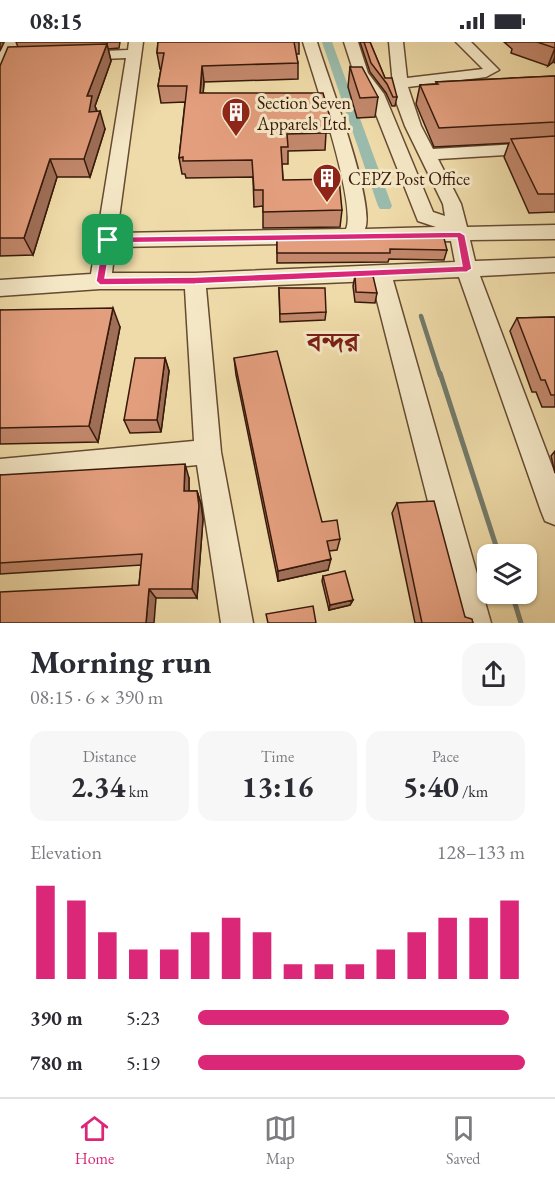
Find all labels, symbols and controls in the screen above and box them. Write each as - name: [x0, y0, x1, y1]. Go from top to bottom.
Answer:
- text: 08:15: [30, 7, 83, 36]
- place label: Section Seven Apparels Ltd.: [256, 91, 351, 135]
- building icon: Section Seven Apparels Ltd.: [220, 96, 252, 138]
- building icon: CEPZ Post Office: [311, 162, 343, 204]
- place label: CEPZ Post Office: [348, 167, 470, 190]
- pin: [82, 214, 133, 265]
- icon: arrive: [91, 223, 124, 256]
- district label: বন্দর: [306, 324, 360, 359]
- map controls: [477, 544, 537, 604]
- button: layers: [477, 544, 537, 604]
- text: Morning run: [30, 640, 212, 683]
- button: share: [462, 643, 525, 706]
- text: 08:15 · 6 × 390 m: [30, 684, 163, 710]
- text: Distance: [83, 746, 136, 767]
- text: Time: [261, 746, 294, 767]
- text: Pace: [432, 746, 459, 767]
- text: 2.34: [70, 767, 125, 806]
- text: 13:16: [242, 767, 313, 806]
- text: 5:40: [403, 767, 459, 806]
- text: km: [125, 781, 149, 802]
- text: /km: [459, 781, 488, 802]
- text: Elevation: [30, 839, 102, 865]
- text: 128–133 m: [437, 839, 525, 865]
- text: 390 m: [30, 1005, 83, 1031]
- text: 5:23: [126, 1005, 160, 1031]
- text: 780 m: [30, 1050, 83, 1076]
- text: 5:19: [126, 1050, 160, 1076]
- tab: Home: [75, 1112, 114, 1169]
- tab: Map: [264, 1112, 297, 1169]
- tab: Saved: [446, 1112, 480, 1169]

